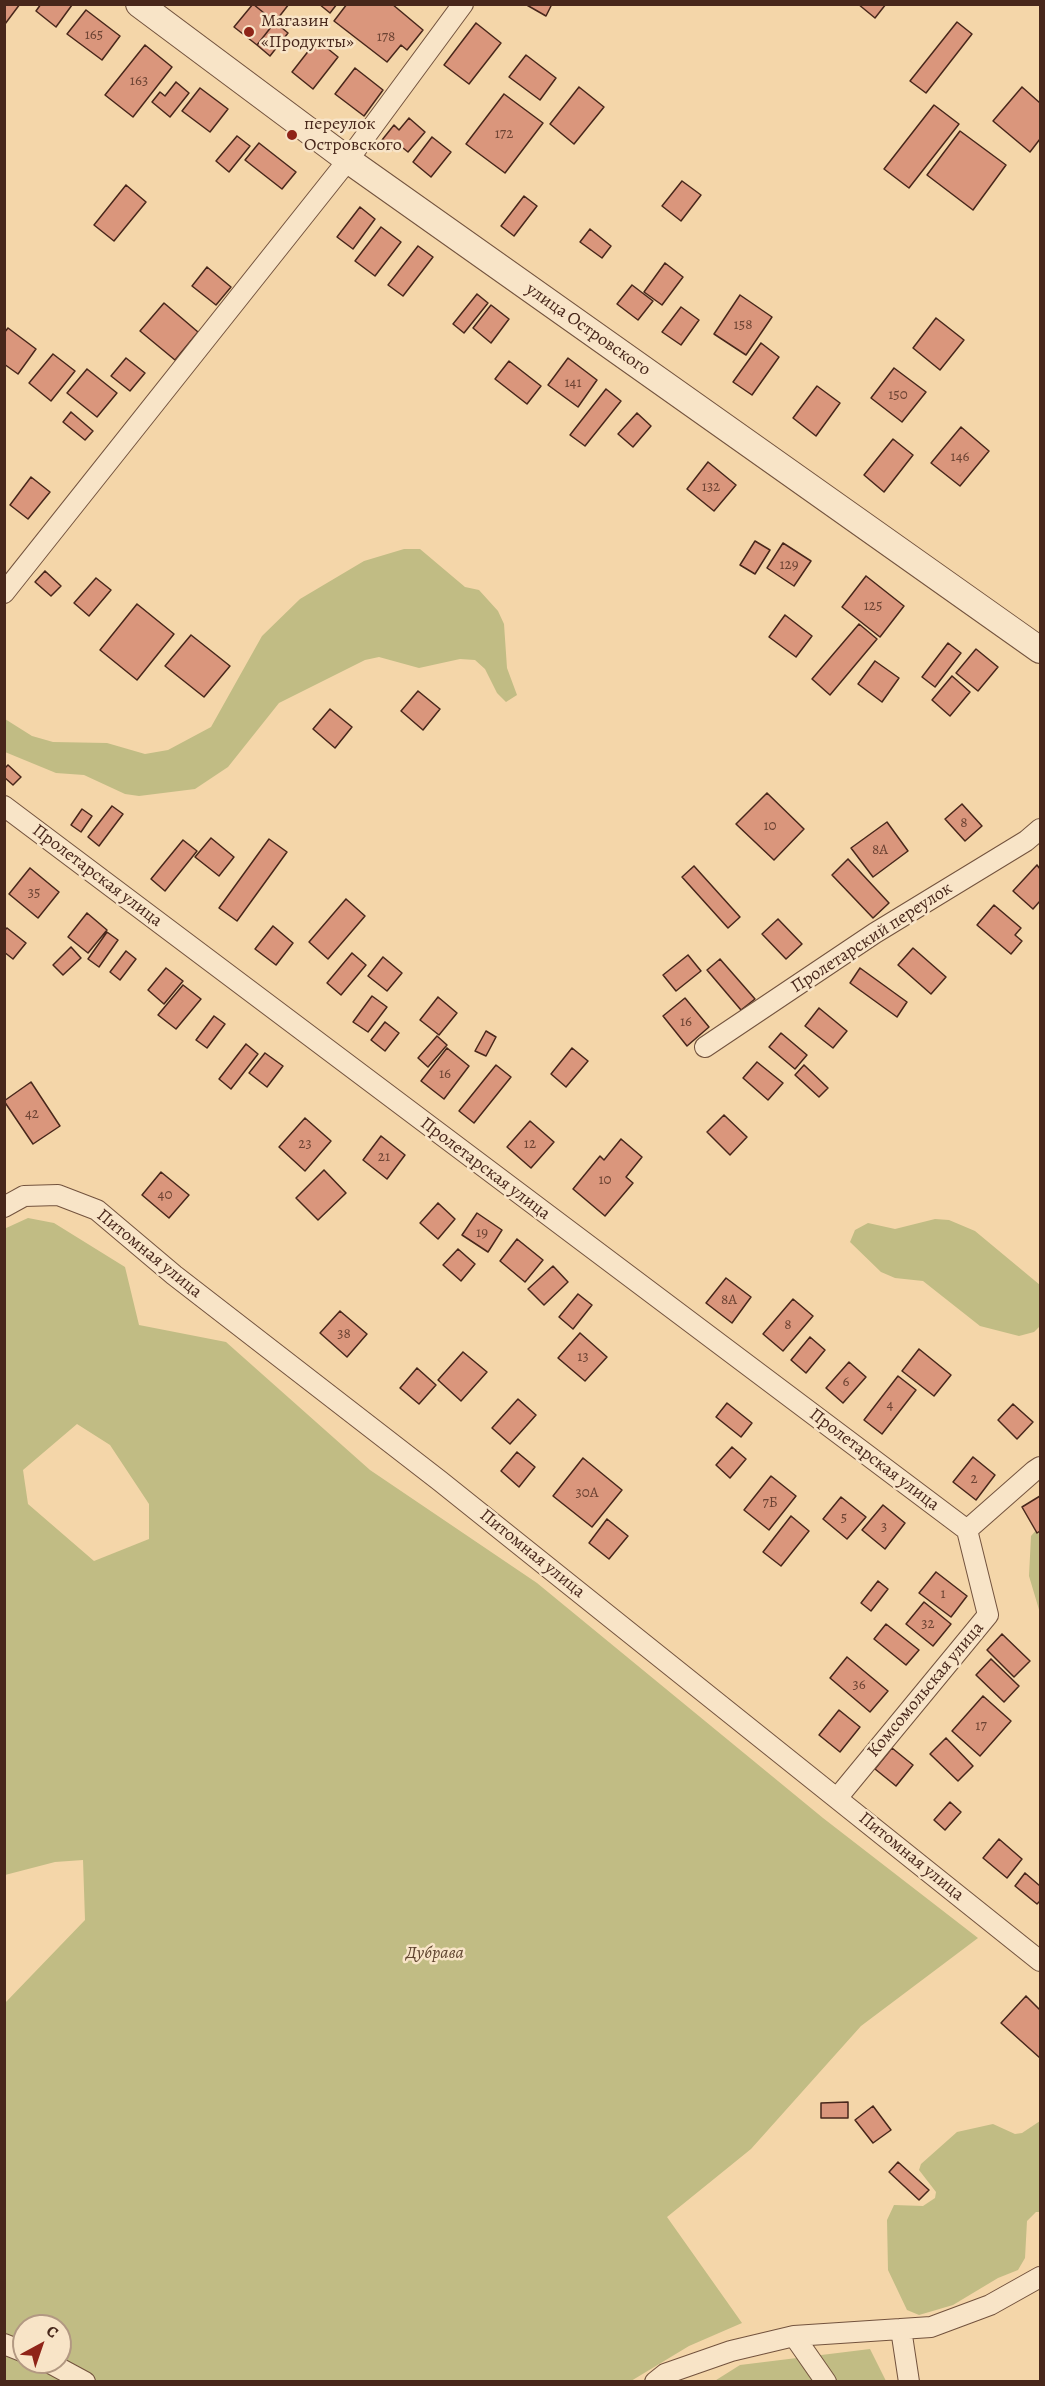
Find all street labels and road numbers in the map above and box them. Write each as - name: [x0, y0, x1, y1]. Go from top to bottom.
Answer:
- street label: улица Островского: [521, 279, 655, 381]
- street label: Пролетарская улица: [28, 820, 166, 932]
- street label: Пролетарский переулок: [787, 878, 957, 998]
- street label: Пролетарская улица: [416, 1113, 554, 1225]
- street label: Питомная улица: [92, 1205, 206, 1303]
- street label: Пролетарская улица: [805, 1404, 943, 1516]
- street label: Питомная улица: [475, 1505, 589, 1603]
- street label: Комсомольская улица: [863, 1618, 989, 1762]
- street label: Питомная улица: [854, 1808, 968, 1906]

